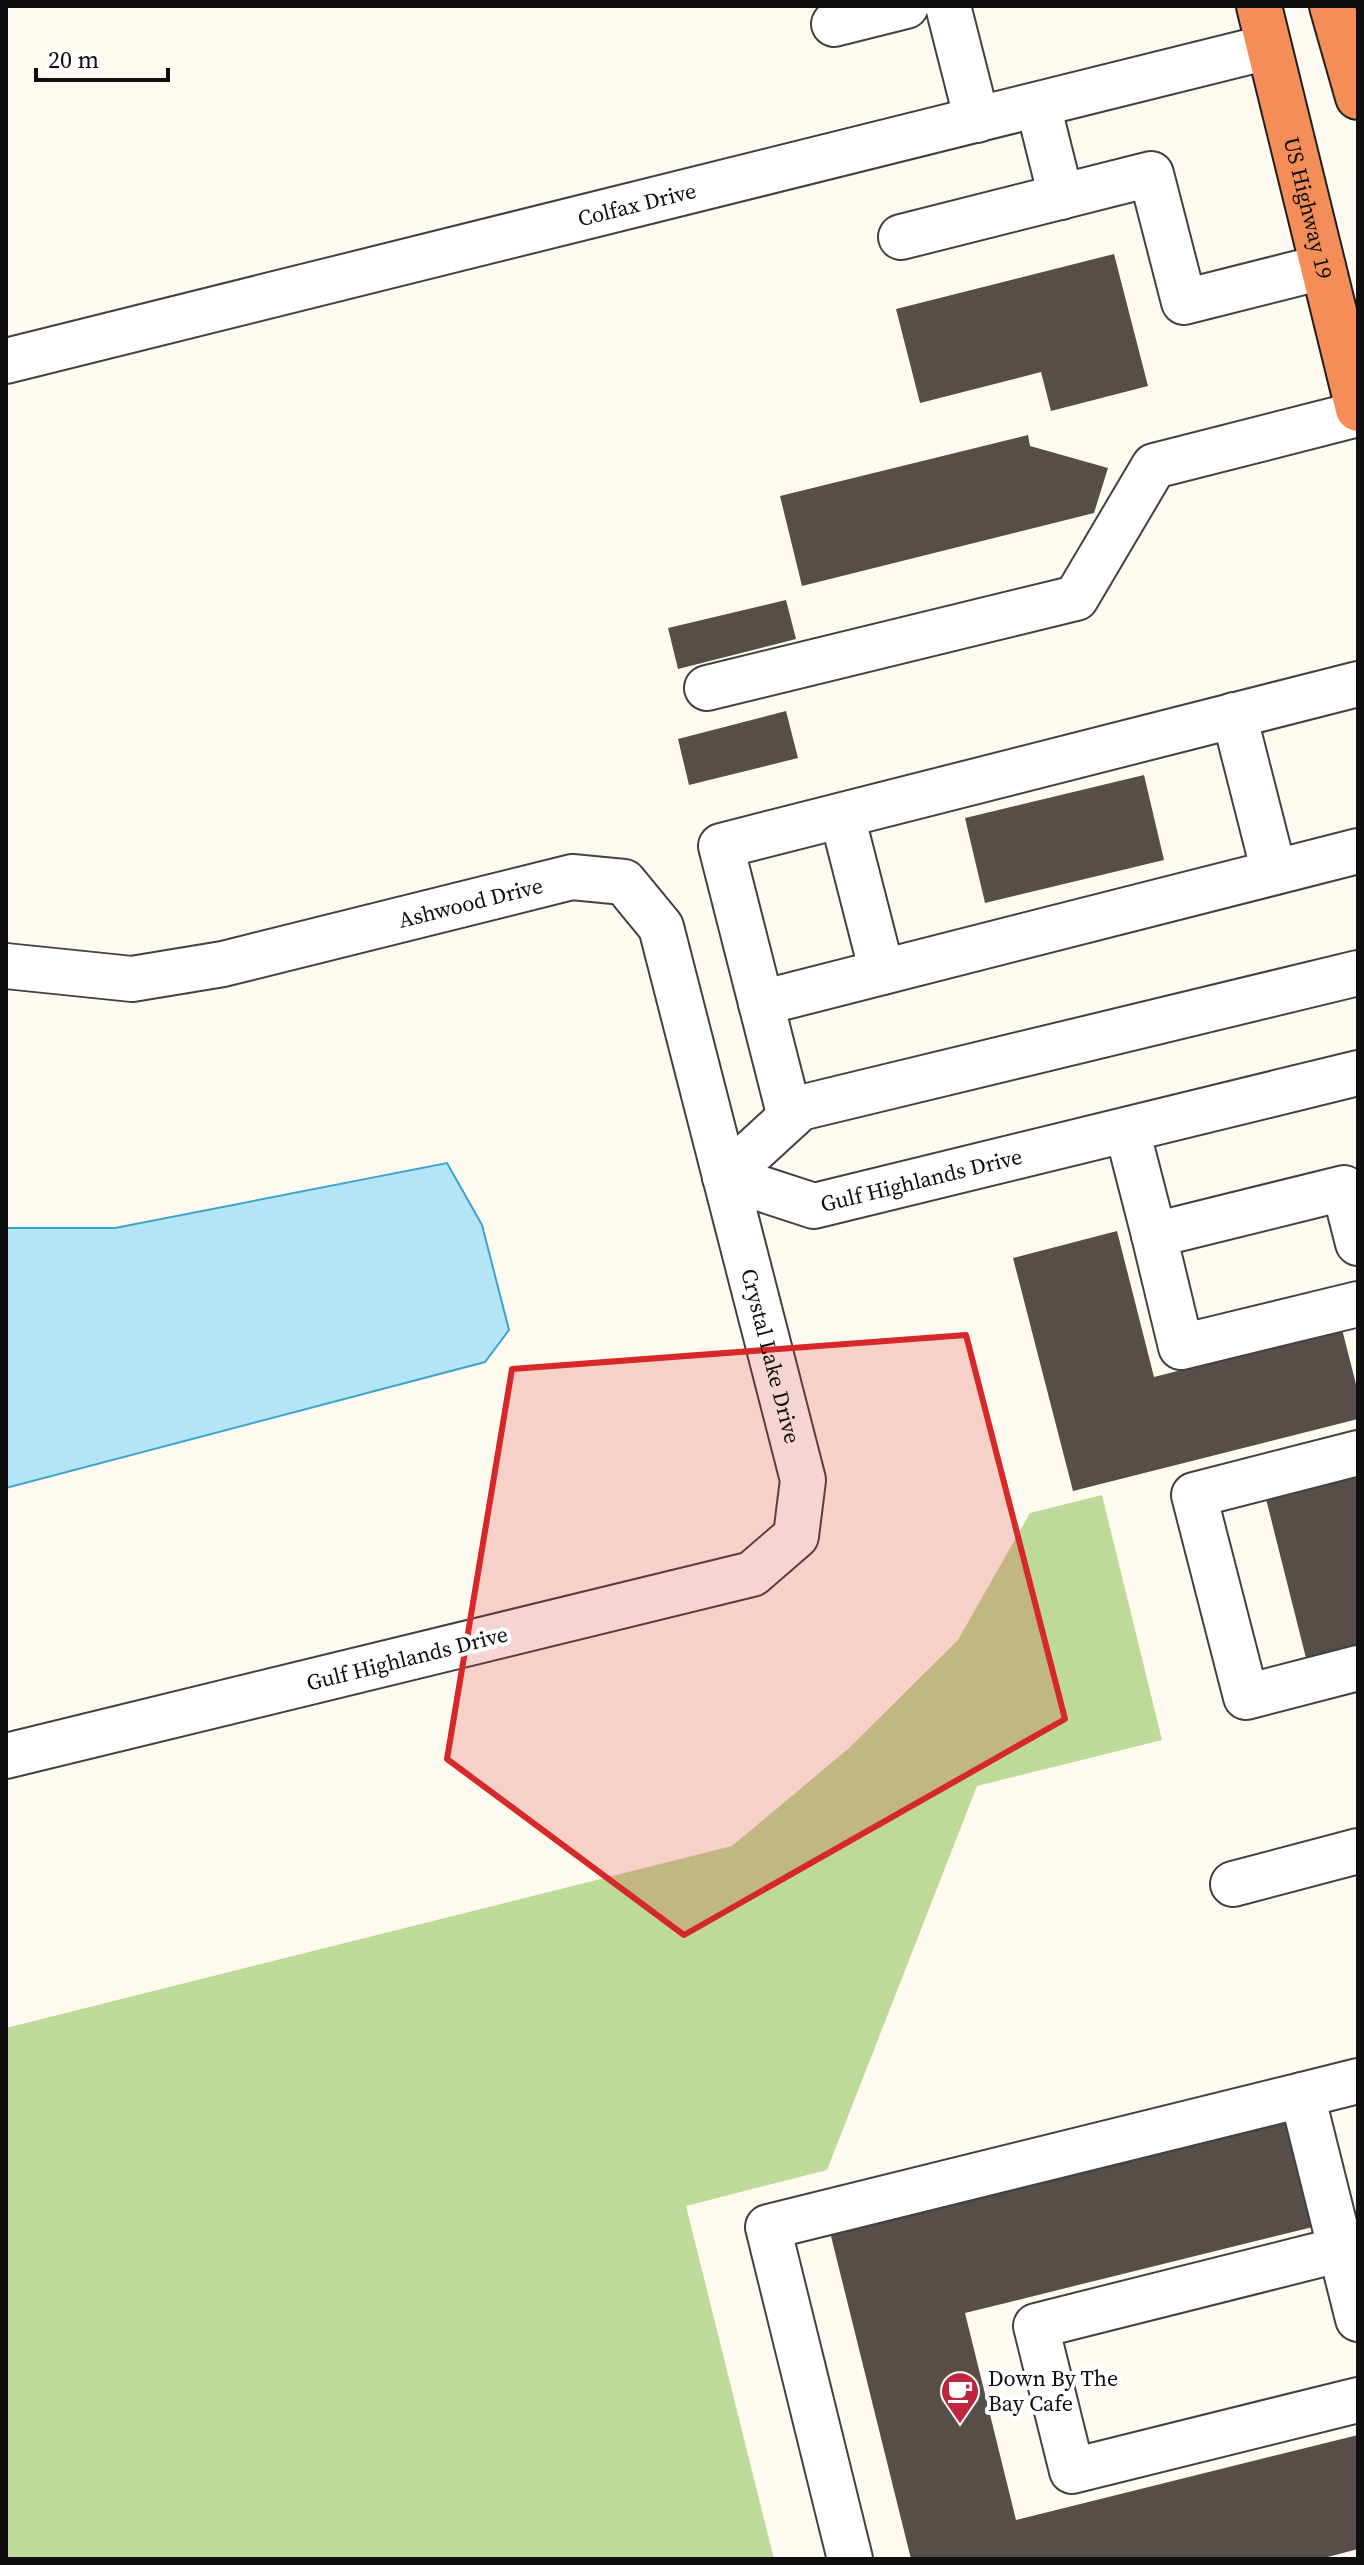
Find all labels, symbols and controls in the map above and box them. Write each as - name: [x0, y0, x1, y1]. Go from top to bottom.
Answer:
- scale bar: [36, 32, 168, 82]
- text: 20 m: [48, 43, 99, 76]
- street label: US Highway 19: [1277, 134, 1341, 282]
- street label: Colfax Drive: [574, 175, 699, 233]
- street label: Ashwood Drive: [395, 870, 546, 935]
- street label: Gulf Highlands Drive: [817, 1141, 1025, 1219]
- street label: Crystal Lake Drive: [734, 1265, 808, 1447]
- street label: Gulf Highlands Drive: [303, 1618, 511, 1698]
- place label: Down By The Bay Cafe: [988, 2363, 1118, 2418]
- cafe icon: Down By The Bay Cafe: [939, 2370, 981, 2425]

